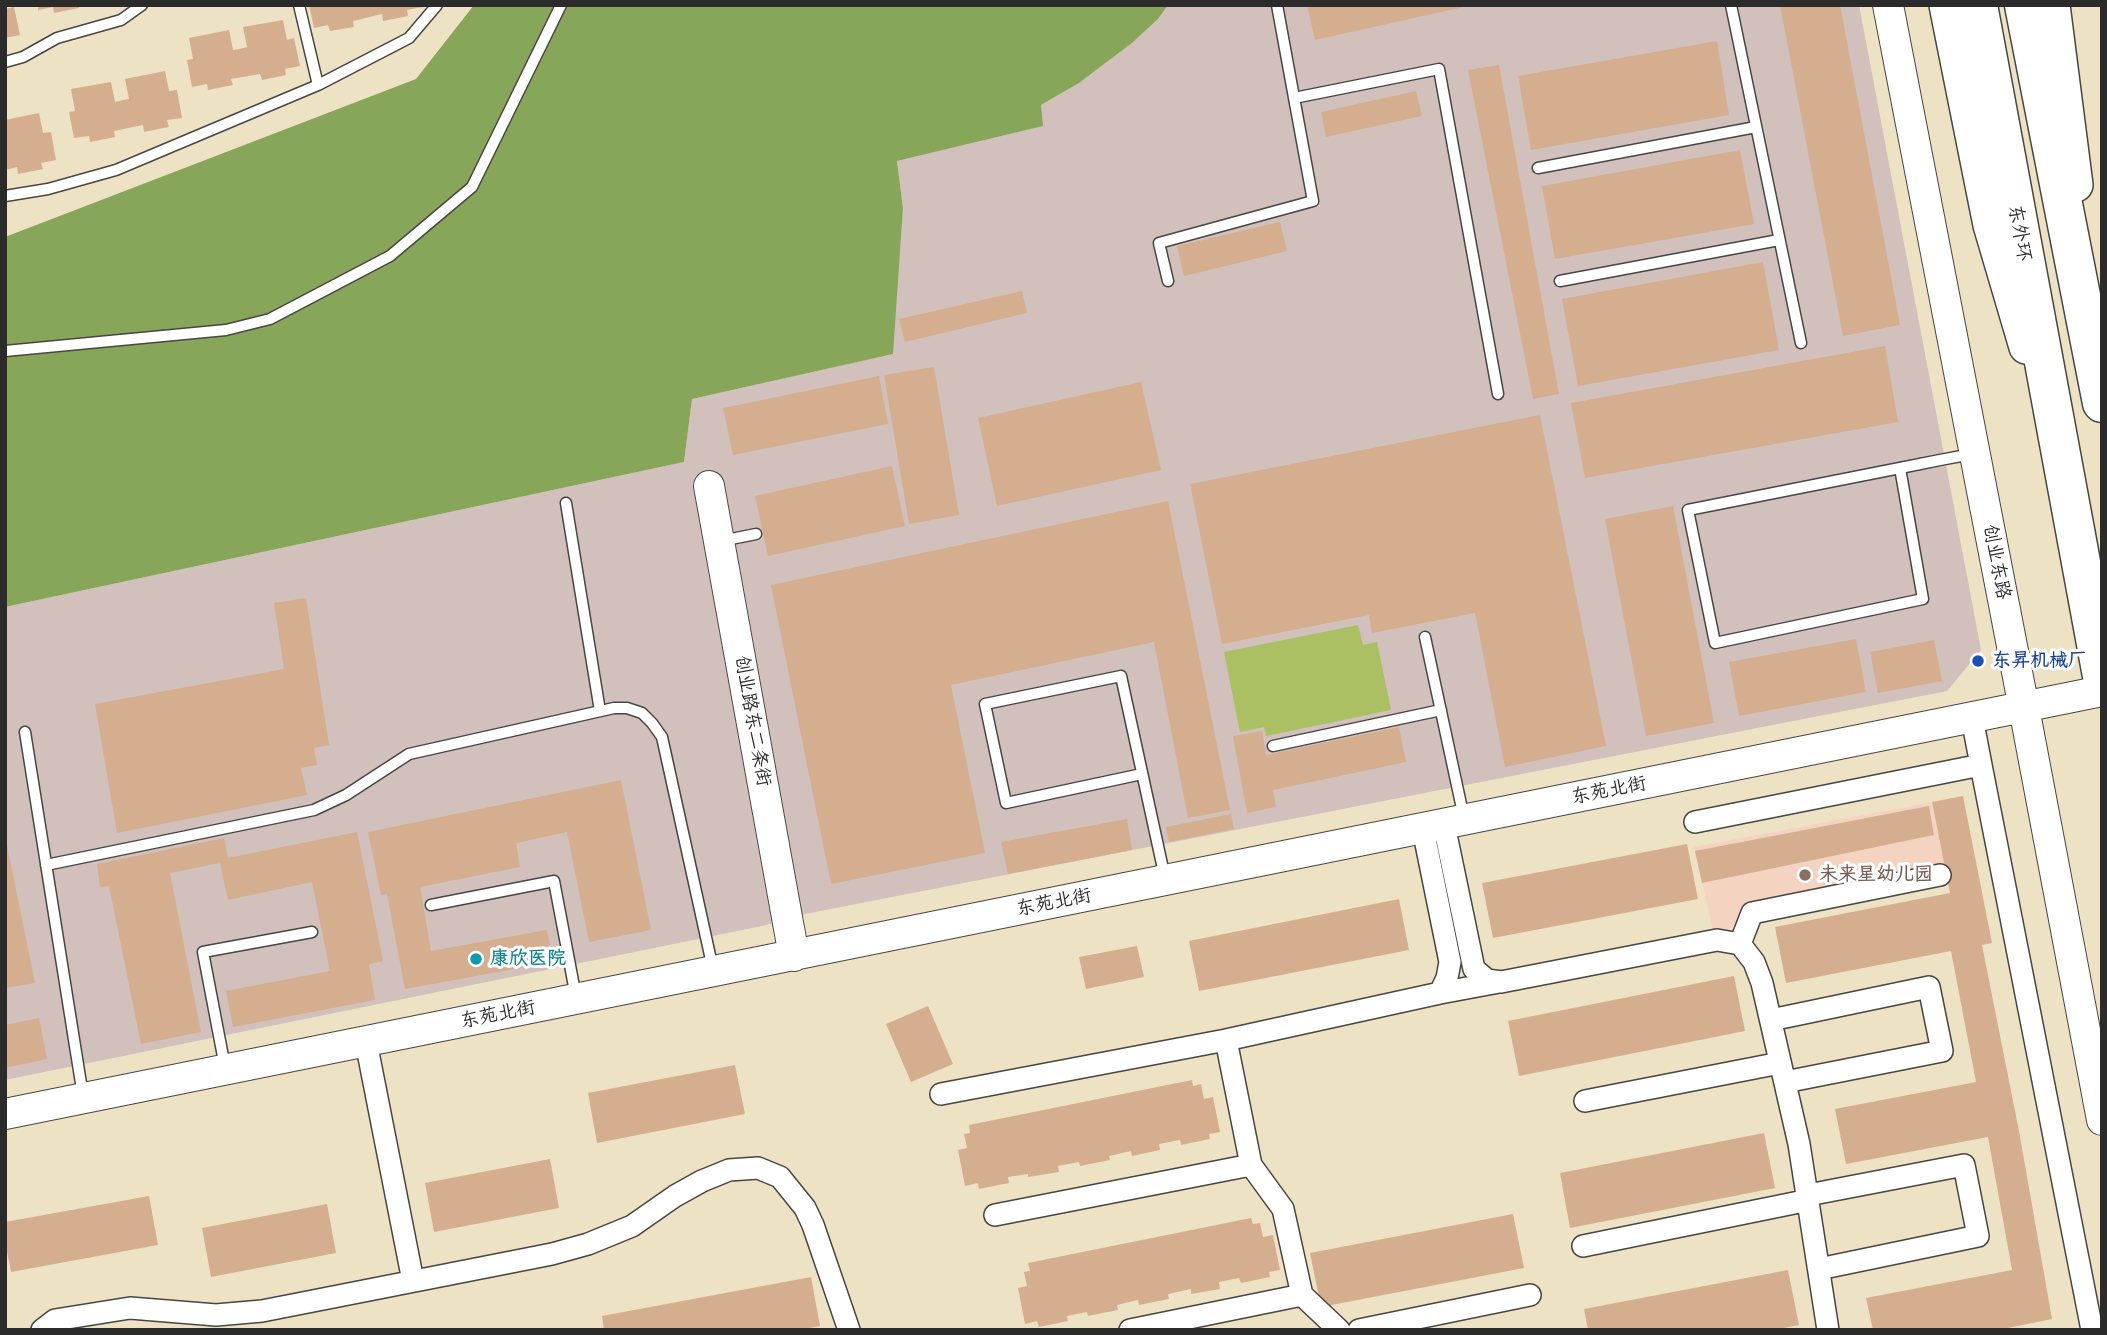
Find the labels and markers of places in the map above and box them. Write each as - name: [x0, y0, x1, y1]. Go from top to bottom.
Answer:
- place label: 东昇机械厂: [1992, 650, 2087, 672]
- marker: 东昇机械厂: [1970, 653, 1986, 669]
- place label: 未来星幼儿园: [1819, 864, 1933, 886]
- marker: 未来星幼儿园: [1797, 867, 1813, 883]
- place label: 康欣医院: [490, 948, 566, 970]
- marker: 康欣医院: [468, 951, 484, 967]

